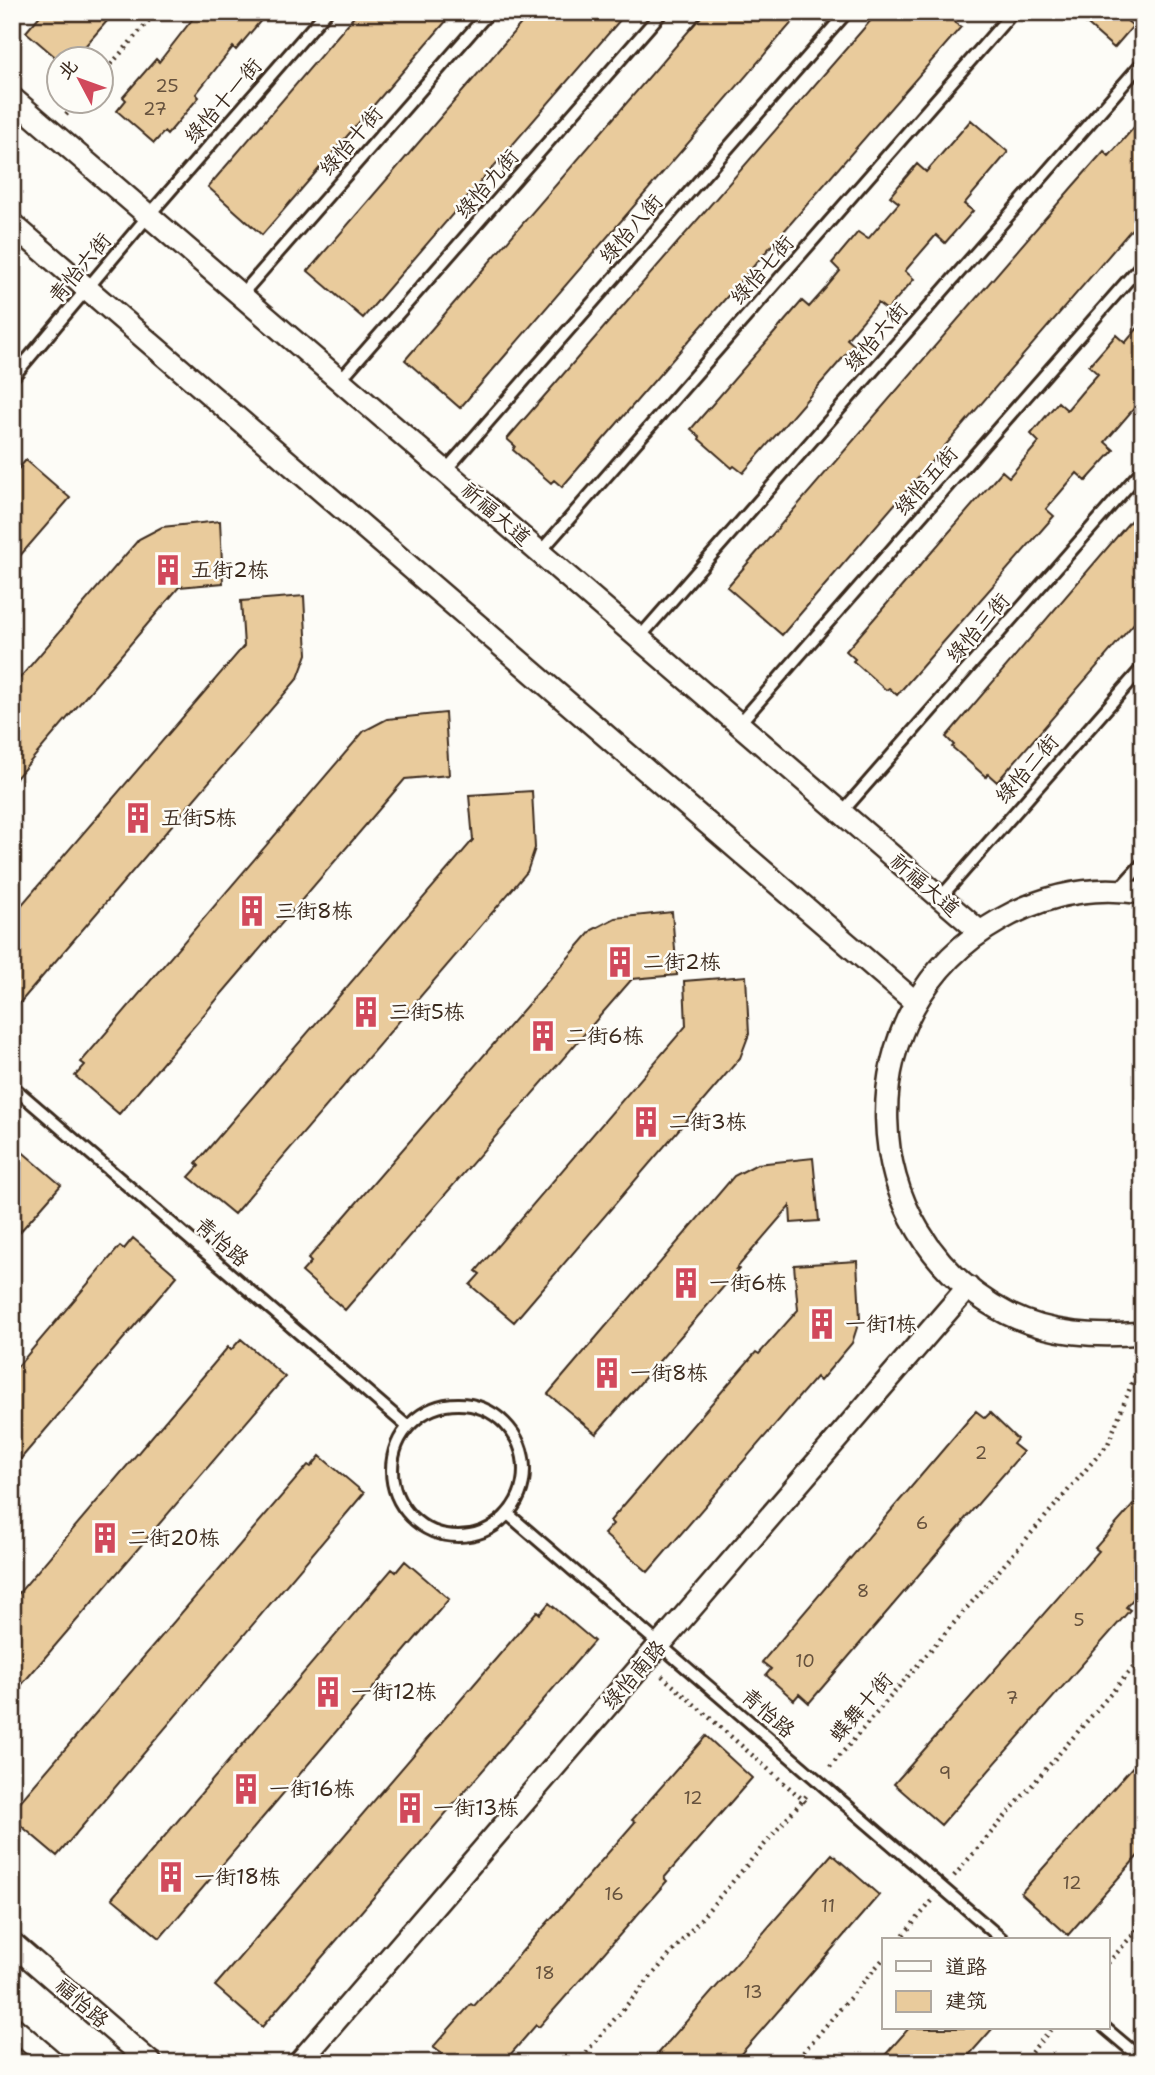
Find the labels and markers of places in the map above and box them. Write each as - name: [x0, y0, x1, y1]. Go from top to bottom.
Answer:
- building icon: 五街2栋: [151, 553, 185, 587]
- place label: 五街2栋: [191, 556, 269, 584]
- building icon: 五街5栋: [121, 801, 155, 835]
- place label: 五街5栋: [161, 804, 237, 832]
- building icon: 三街8栋: [235, 894, 269, 928]
- place label: 三街8栋: [275, 897, 353, 925]
- building icon: 二街2栋: [603, 945, 637, 979]
- place label: 二街2栋: [643, 948, 721, 976]
- building icon: 三街5栋: [349, 995, 383, 1029]
- place label: 三街5栋: [389, 998, 465, 1026]
- building icon: 二街6栋: [526, 1019, 560, 1053]
- place label: 二街6栋: [566, 1022, 644, 1050]
- building icon: 二街3栋: [629, 1105, 663, 1139]
- place label: 二街3栋: [669, 1108, 747, 1136]
- building icon: 一街6栋: [669, 1266, 703, 1300]
- place label: 一街6栋: [709, 1269, 787, 1297]
- building icon: 一街1栋: [805, 1307, 839, 1341]
- place label: 一街1栋: [845, 1310, 917, 1338]
- building icon: 一街8栋: [590, 1356, 624, 1390]
- place label: 一街8栋: [630, 1359, 708, 1387]
- building icon: 二街20栋: [88, 1521, 122, 1555]
- place label: 二街20栋: [128, 1524, 220, 1552]
- building icon: 一街12栋: [311, 1675, 345, 1709]
- place label: 一街12栋: [351, 1678, 436, 1706]
- building icon: 一街16栋: [229, 1772, 263, 1806]
- place label: 一街16栋: [269, 1775, 355, 1803]
- building icon: 一街13栋: [393, 1791, 427, 1825]
- place label: 一街13栋: [433, 1794, 518, 1822]
- building icon: 一街18栋: [154, 1860, 188, 1894]
- place label: 一街18栋: [194, 1863, 280, 1891]

